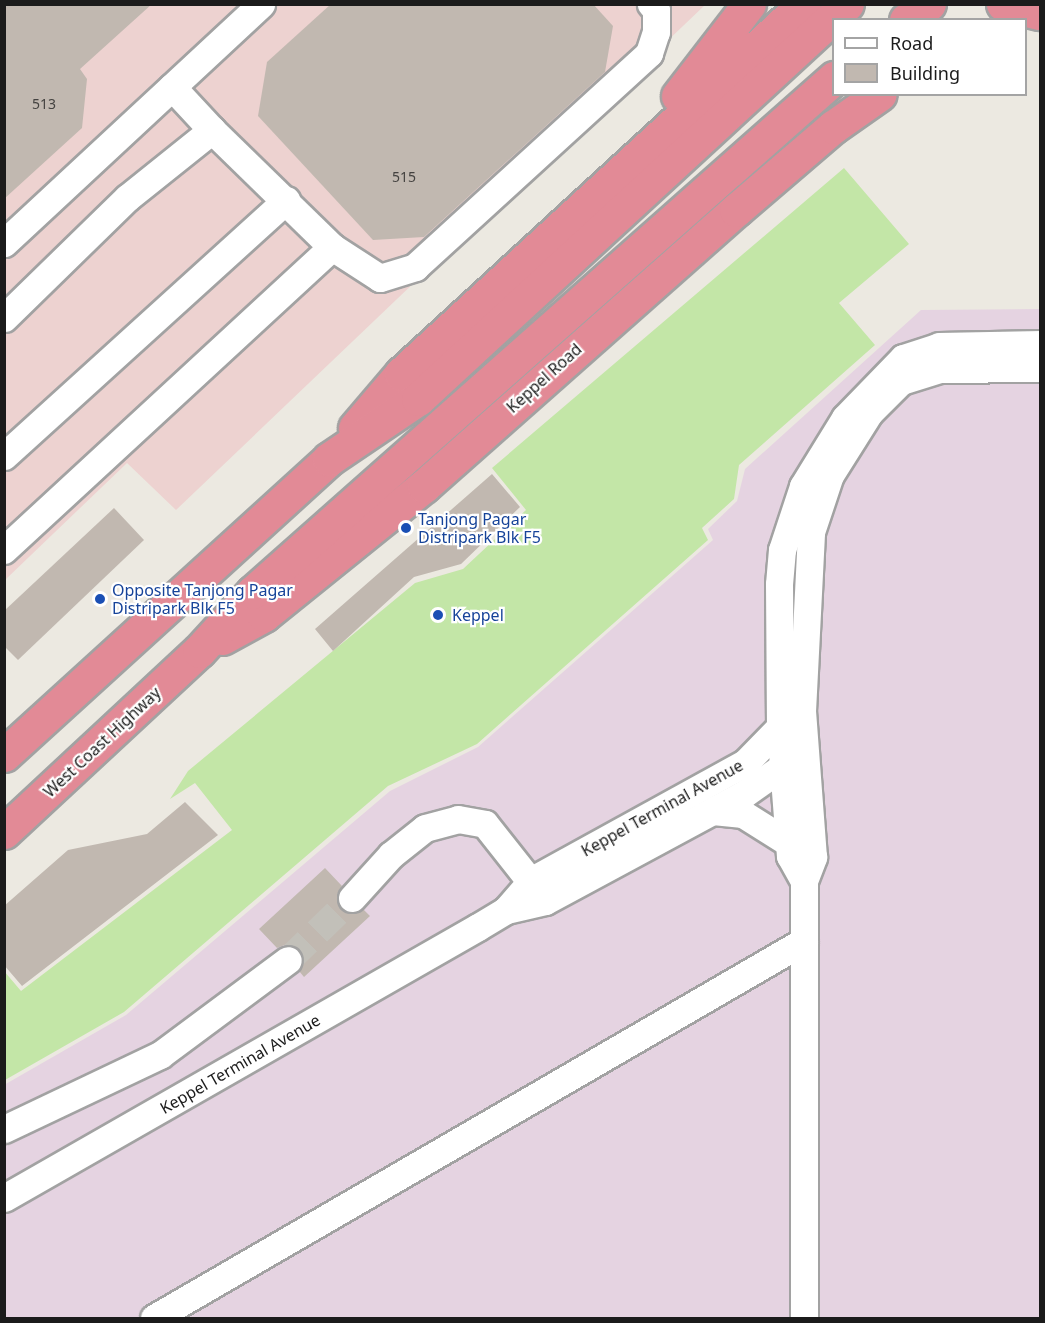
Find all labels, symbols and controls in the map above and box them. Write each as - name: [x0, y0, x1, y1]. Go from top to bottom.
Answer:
- legend: [832, 18, 1027, 96]
- text: Road: [890, 31, 933, 55]
- text: Building: [890, 61, 960, 85]
- house number: 513: [32, 96, 56, 112]
- house number: 515: [392, 169, 416, 185]
- street label: Keppel Road: [503, 339, 585, 417]
- place label: Tanjong Pagar Distripark Blk F5: [418, 509, 541, 547]
- marker: Tanjong Pagar Distripark Blk F5: [399, 521, 413, 535]
- place label: Opposite Tanjong Pagar Distripark Blk F5: [112, 580, 293, 618]
- marker: Opposite Tanjong Pagar Distripark Blk F5: [93, 592, 107, 606]
- place label: Keppel: [452, 605, 504, 625]
- marker: Keppel: [429, 606, 447, 624]
- street label: West Coast Highway: [40, 683, 164, 801]
- street label: Keppel Terminal Avenue: [578, 756, 746, 860]
- street label: Keppel Terminal Avenue: [157, 1010, 323, 1118]

